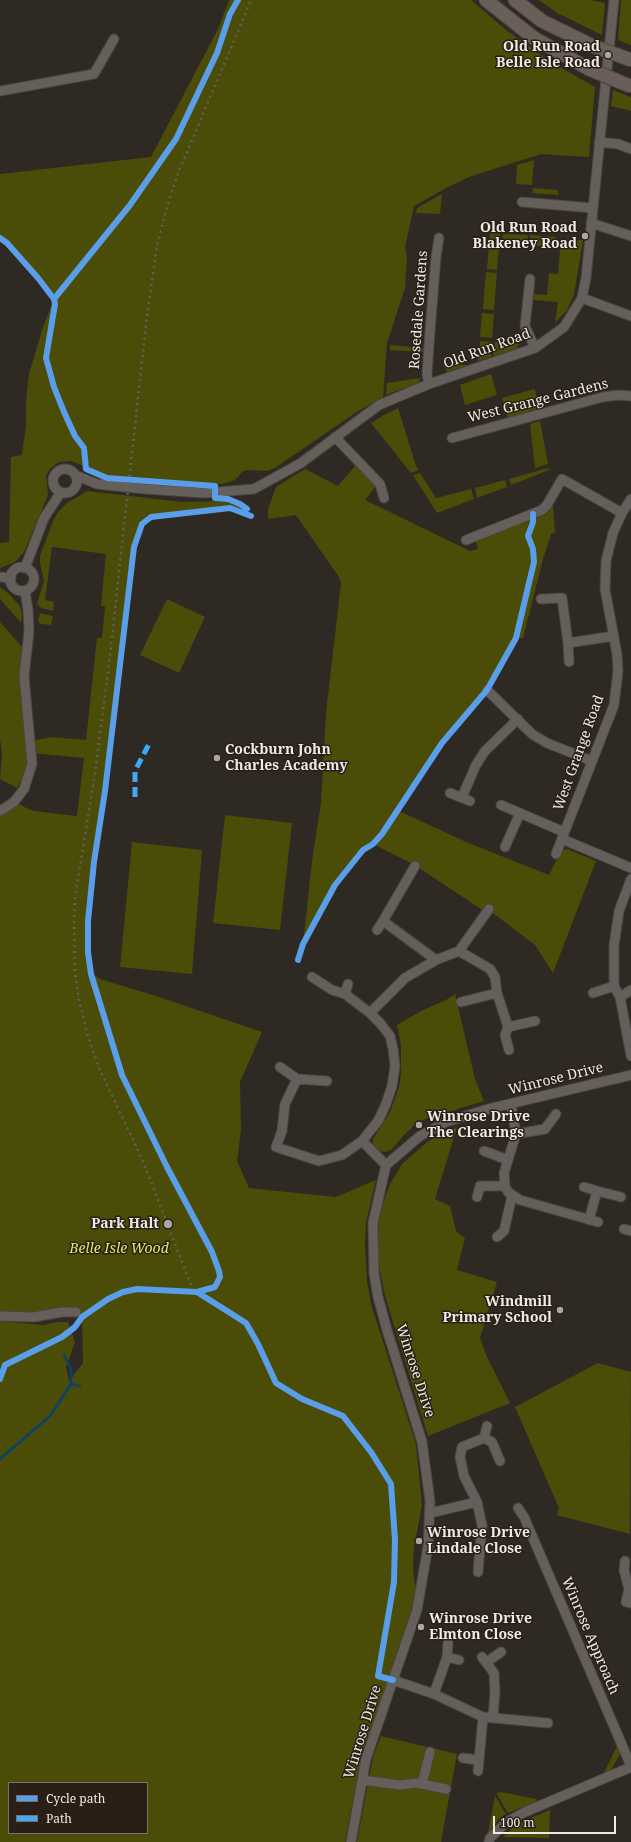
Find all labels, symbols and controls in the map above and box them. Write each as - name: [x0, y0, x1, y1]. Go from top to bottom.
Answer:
- place label: Old Run Road Belle Isle Road: [496, 39, 600, 72]
- marker: Old Run Road Belle Isle Road: [603, 50, 613, 60]
- place label: Old Run Road Blakeney Road: [472, 220, 577, 252]
- marker: Old Run Road Blakeney Road: [580, 231, 590, 241]
- street label: Rosedale Gardens: [406, 250, 432, 370]
- street label: Old Run Road: [441, 325, 533, 373]
- street label: West Grange Gardens: [466, 375, 610, 427]
- street label: West Grange Road: [550, 693, 608, 813]
- place label: Cockburn John Charles Academy: [225, 742, 347, 774]
- marker: Cockburn John Charles Academy: [212, 753, 222, 763]
- street label: Winrose Drive: [507, 1059, 605, 1099]
- place label: Winrose Drive The Clearings: [427, 1109, 530, 1142]
- marker: Winrose Drive The Clearings: [414, 1120, 424, 1130]
- place label: Park Halt: [91, 1216, 159, 1232]
- marker: Park Halt: [162, 1218, 174, 1230]
- park label: Belle Isle Wood: [69, 1241, 169, 1257]
- place label: Windmill Primary School: [443, 1294, 552, 1326]
- marker: Windmill Primary School: [555, 1305, 565, 1315]
- street label: Winrose Drive: [392, 1322, 438, 1420]
- place label: Winrose Drive Lindale Close: [427, 1525, 530, 1558]
- marker: Winrose Drive Lindale Close: [414, 1536, 424, 1546]
- street label: Winrose Approach: [558, 1575, 622, 1697]
- place label: Winrose Drive Elmton Close: [429, 1611, 532, 1644]
- marker: Winrose Drive Elmton Close: [416, 1622, 426, 1632]
- street label: Winrose Drive: [341, 1683, 385, 1781]
- legend: [8, 1782, 148, 1834]
- text: Cycle path: [46, 1790, 105, 1807]
- scale bar: [495, 1808, 618, 1834]
- text: Path: [46, 1810, 72, 1827]
- text: 100 m: [500, 1814, 535, 1831]

